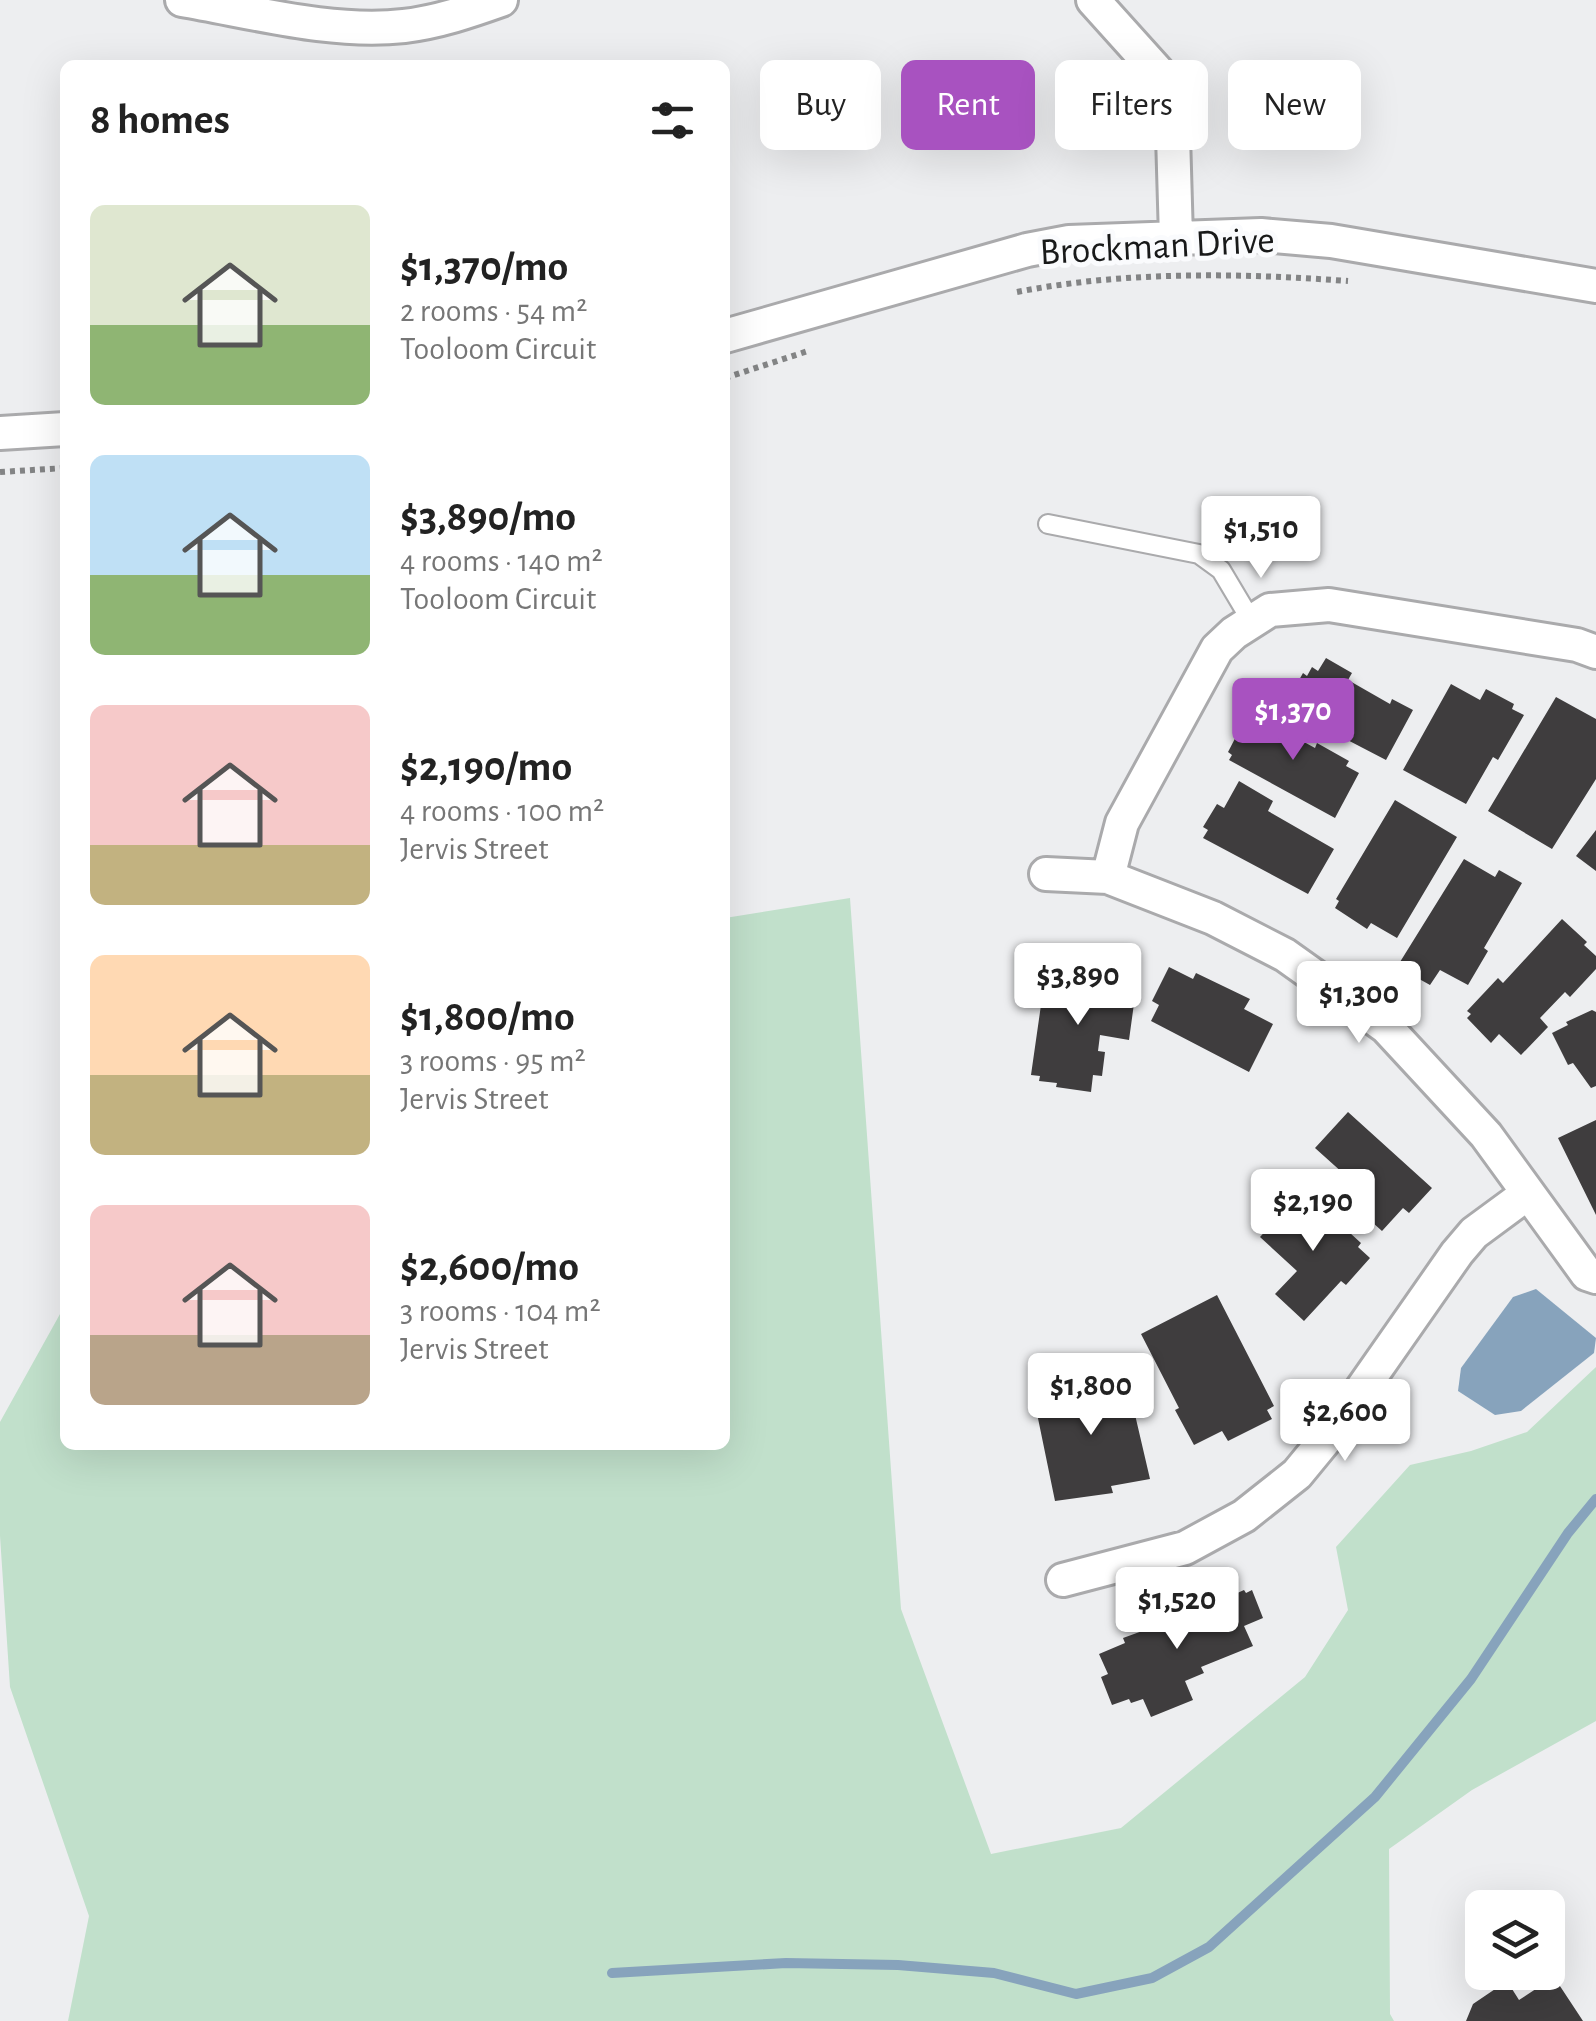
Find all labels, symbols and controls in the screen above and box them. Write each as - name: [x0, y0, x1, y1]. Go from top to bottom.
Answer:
- chip: Buy: [760, 60, 881, 150]
- chip: Rent: [901, 60, 1035, 150]
- chip: Filters: [1055, 60, 1208, 150]
- chip: New: [1228, 60, 1361, 150]
- icon: filters: [645, 93, 700, 148]
- text: 8 homes: [90, 99, 230, 141]
- street label: Brockman Drive: [1039, 222, 1276, 272]
- icon: home: [170, 245, 290, 365]
- text: $1,370/mo: [400, 246, 568, 288]
- text: 2 rooms · 54 m²: [400, 295, 587, 327]
- text: Tooloom Circuit: [400, 333, 596, 365]
- icon: home: [170, 495, 290, 615]
- text: $3,890/mo: [400, 496, 576, 538]
- pin: $1,510: [1180, 496, 1342, 581]
- text: $1,510: [1223, 512, 1299, 544]
- text: 4 rooms · 140 m²: [400, 545, 603, 577]
- text: Tooloom Circuit: [400, 583, 596, 615]
- pin: $1,370: [1212, 678, 1374, 763]
- text: $1,370: [1254, 694, 1332, 726]
- icon: home: [170, 745, 290, 865]
- text: $2,190/mo: [400, 746, 572, 788]
- text: 4 rooms · 100 m²: [400, 795, 604, 827]
- text: Jervis Street: [400, 833, 548, 865]
- pin: $3,890: [997, 943, 1159, 1028]
- text: $3,890: [1036, 959, 1120, 991]
- pin: $1,300: [1278, 961, 1440, 1046]
- text: $1,300: [1319, 977, 1399, 1009]
- icon: home: [170, 995, 290, 1115]
- text: $1,800/mo: [400, 996, 575, 1038]
- text: 3 rooms · 95 m²: [400, 1045, 586, 1077]
- text: Jervis Street: [400, 1083, 548, 1115]
- pin: $2,190: [1232, 1169, 1394, 1254]
- text: $2,190: [1273, 1185, 1353, 1217]
- icon: home: [170, 1245, 290, 1365]
- text: $2,600/mo: [400, 1246, 579, 1288]
- text: 3 rooms · 104 m²: [400, 1295, 601, 1327]
- text: Jervis Street: [400, 1333, 548, 1365]
- pin: $1,800: [1010, 1353, 1172, 1438]
- text: $1,800: [1050, 1369, 1132, 1401]
- pin: $2,600: [1264, 1379, 1426, 1464]
- text: $2,600: [1302, 1395, 1388, 1427]
- pin: $1,520: [1096, 1567, 1258, 1652]
- text: $1,520: [1138, 1583, 1216, 1615]
- map controls: [1465, 1890, 1565, 1990]
- button: layers: [1465, 1890, 1565, 1990]

